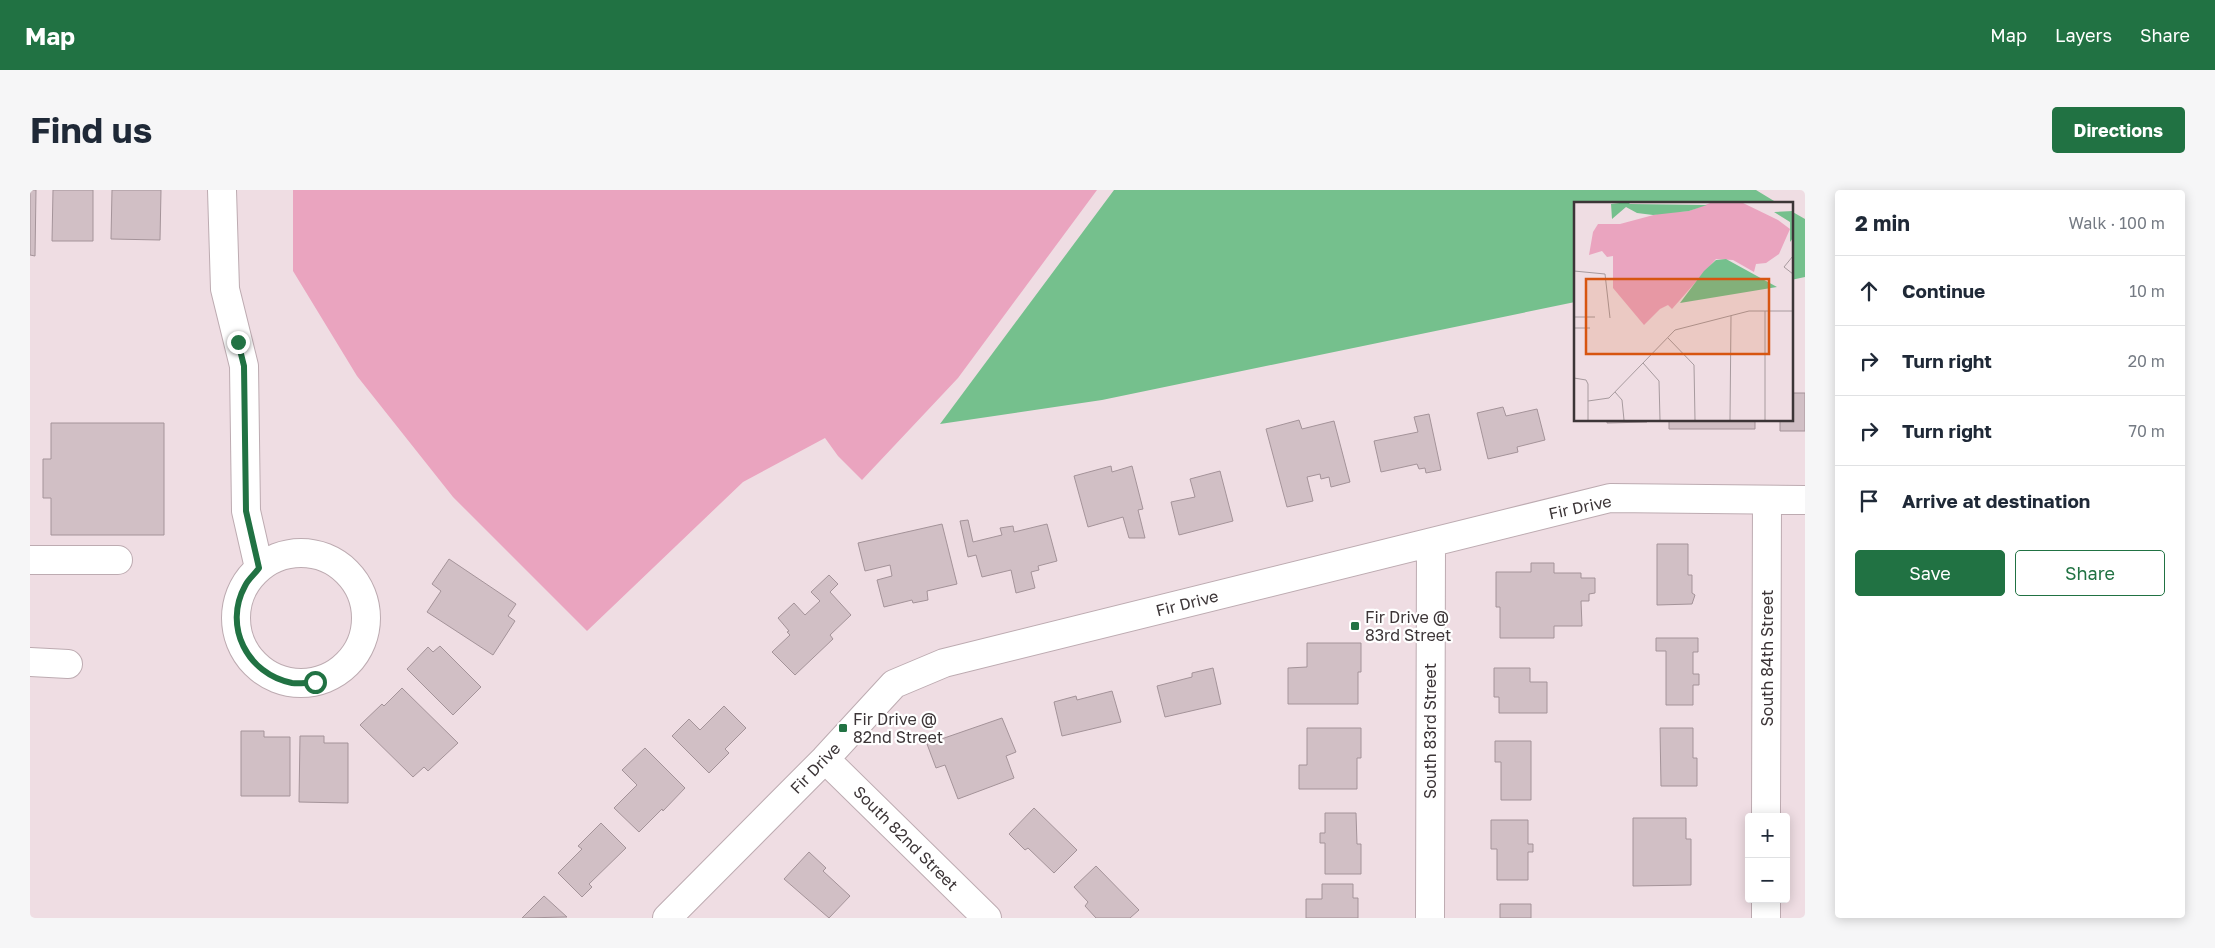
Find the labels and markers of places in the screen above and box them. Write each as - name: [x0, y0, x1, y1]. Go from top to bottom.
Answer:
- place label: Fir Drive @ 83rd Street: [1365, 607, 1451, 645]
- marker: Fir Drive @ 83rd Street: [1349, 620, 1361, 632]
- place label: Fir Drive @ 82nd Street: [853, 709, 943, 747]
- marker: Fir Drive @ 82nd Street: [837, 722, 849, 734]

